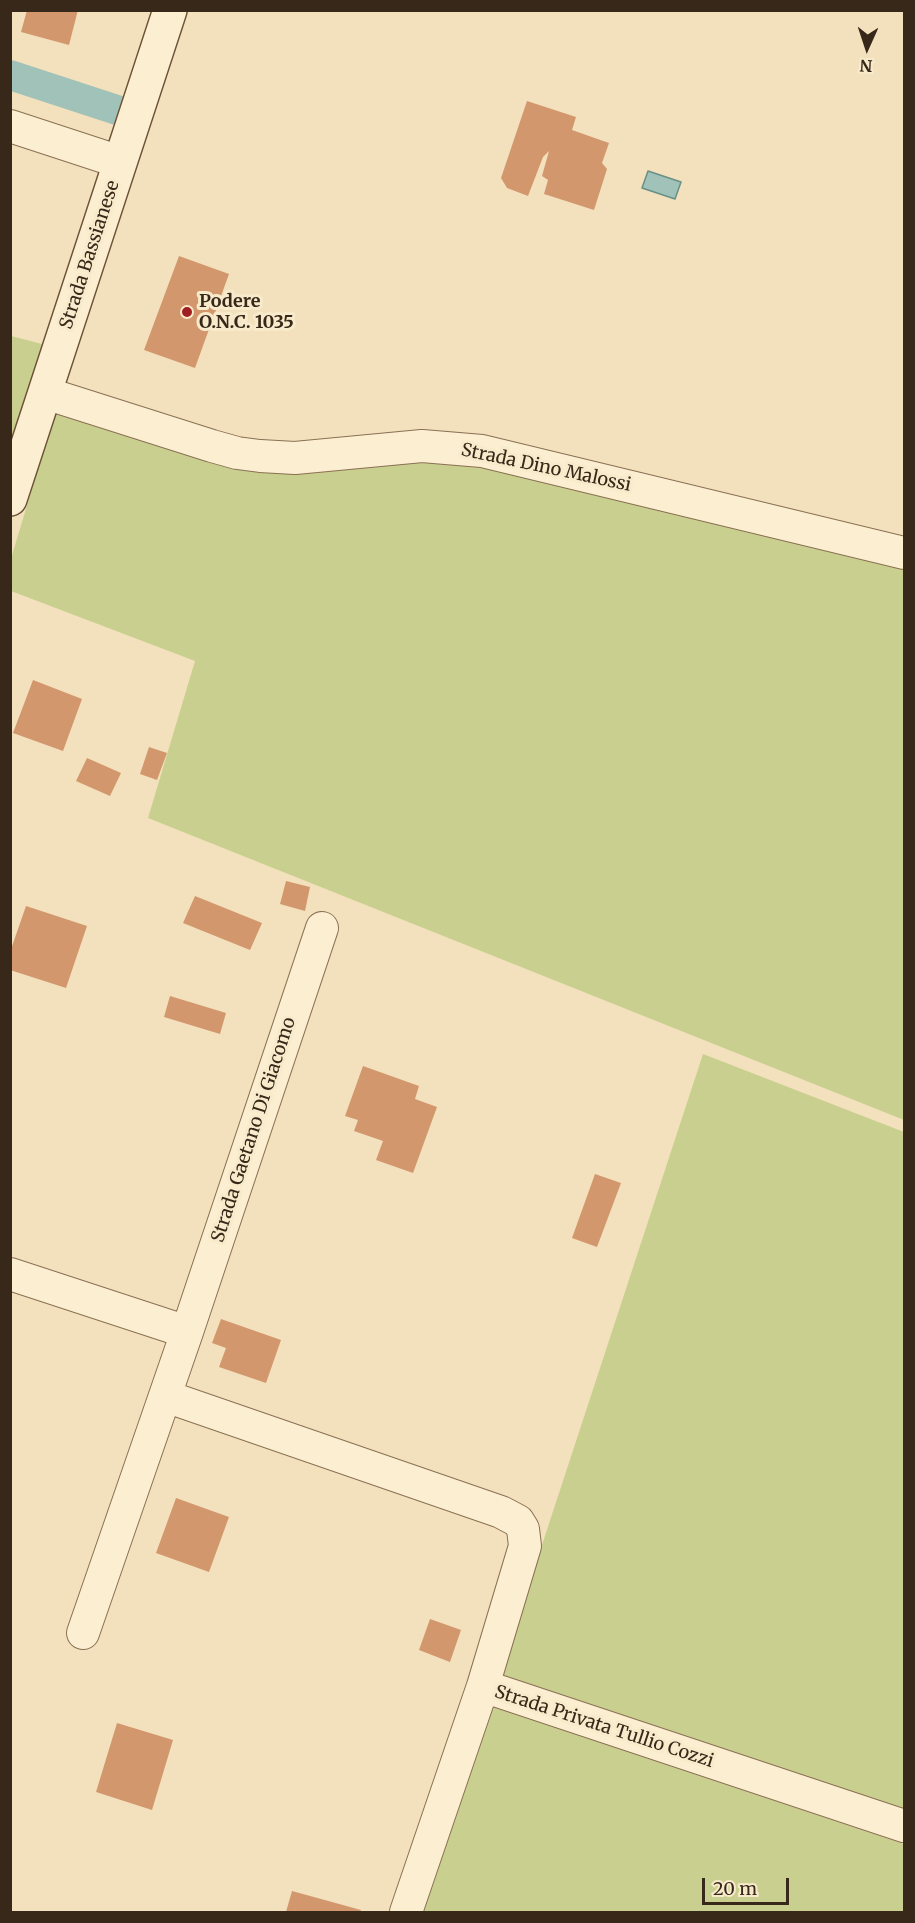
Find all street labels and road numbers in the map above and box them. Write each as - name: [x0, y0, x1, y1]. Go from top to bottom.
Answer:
- street label: Strada Bassianese: [56, 178, 124, 332]
- street label: Strada Dino Malossi: [459, 439, 633, 497]
- street label: Strada Gaetano Di Giacomo: [207, 1015, 301, 1245]
- street label: Strada Privata Tullio Cozzi: [492, 1681, 716, 1773]

